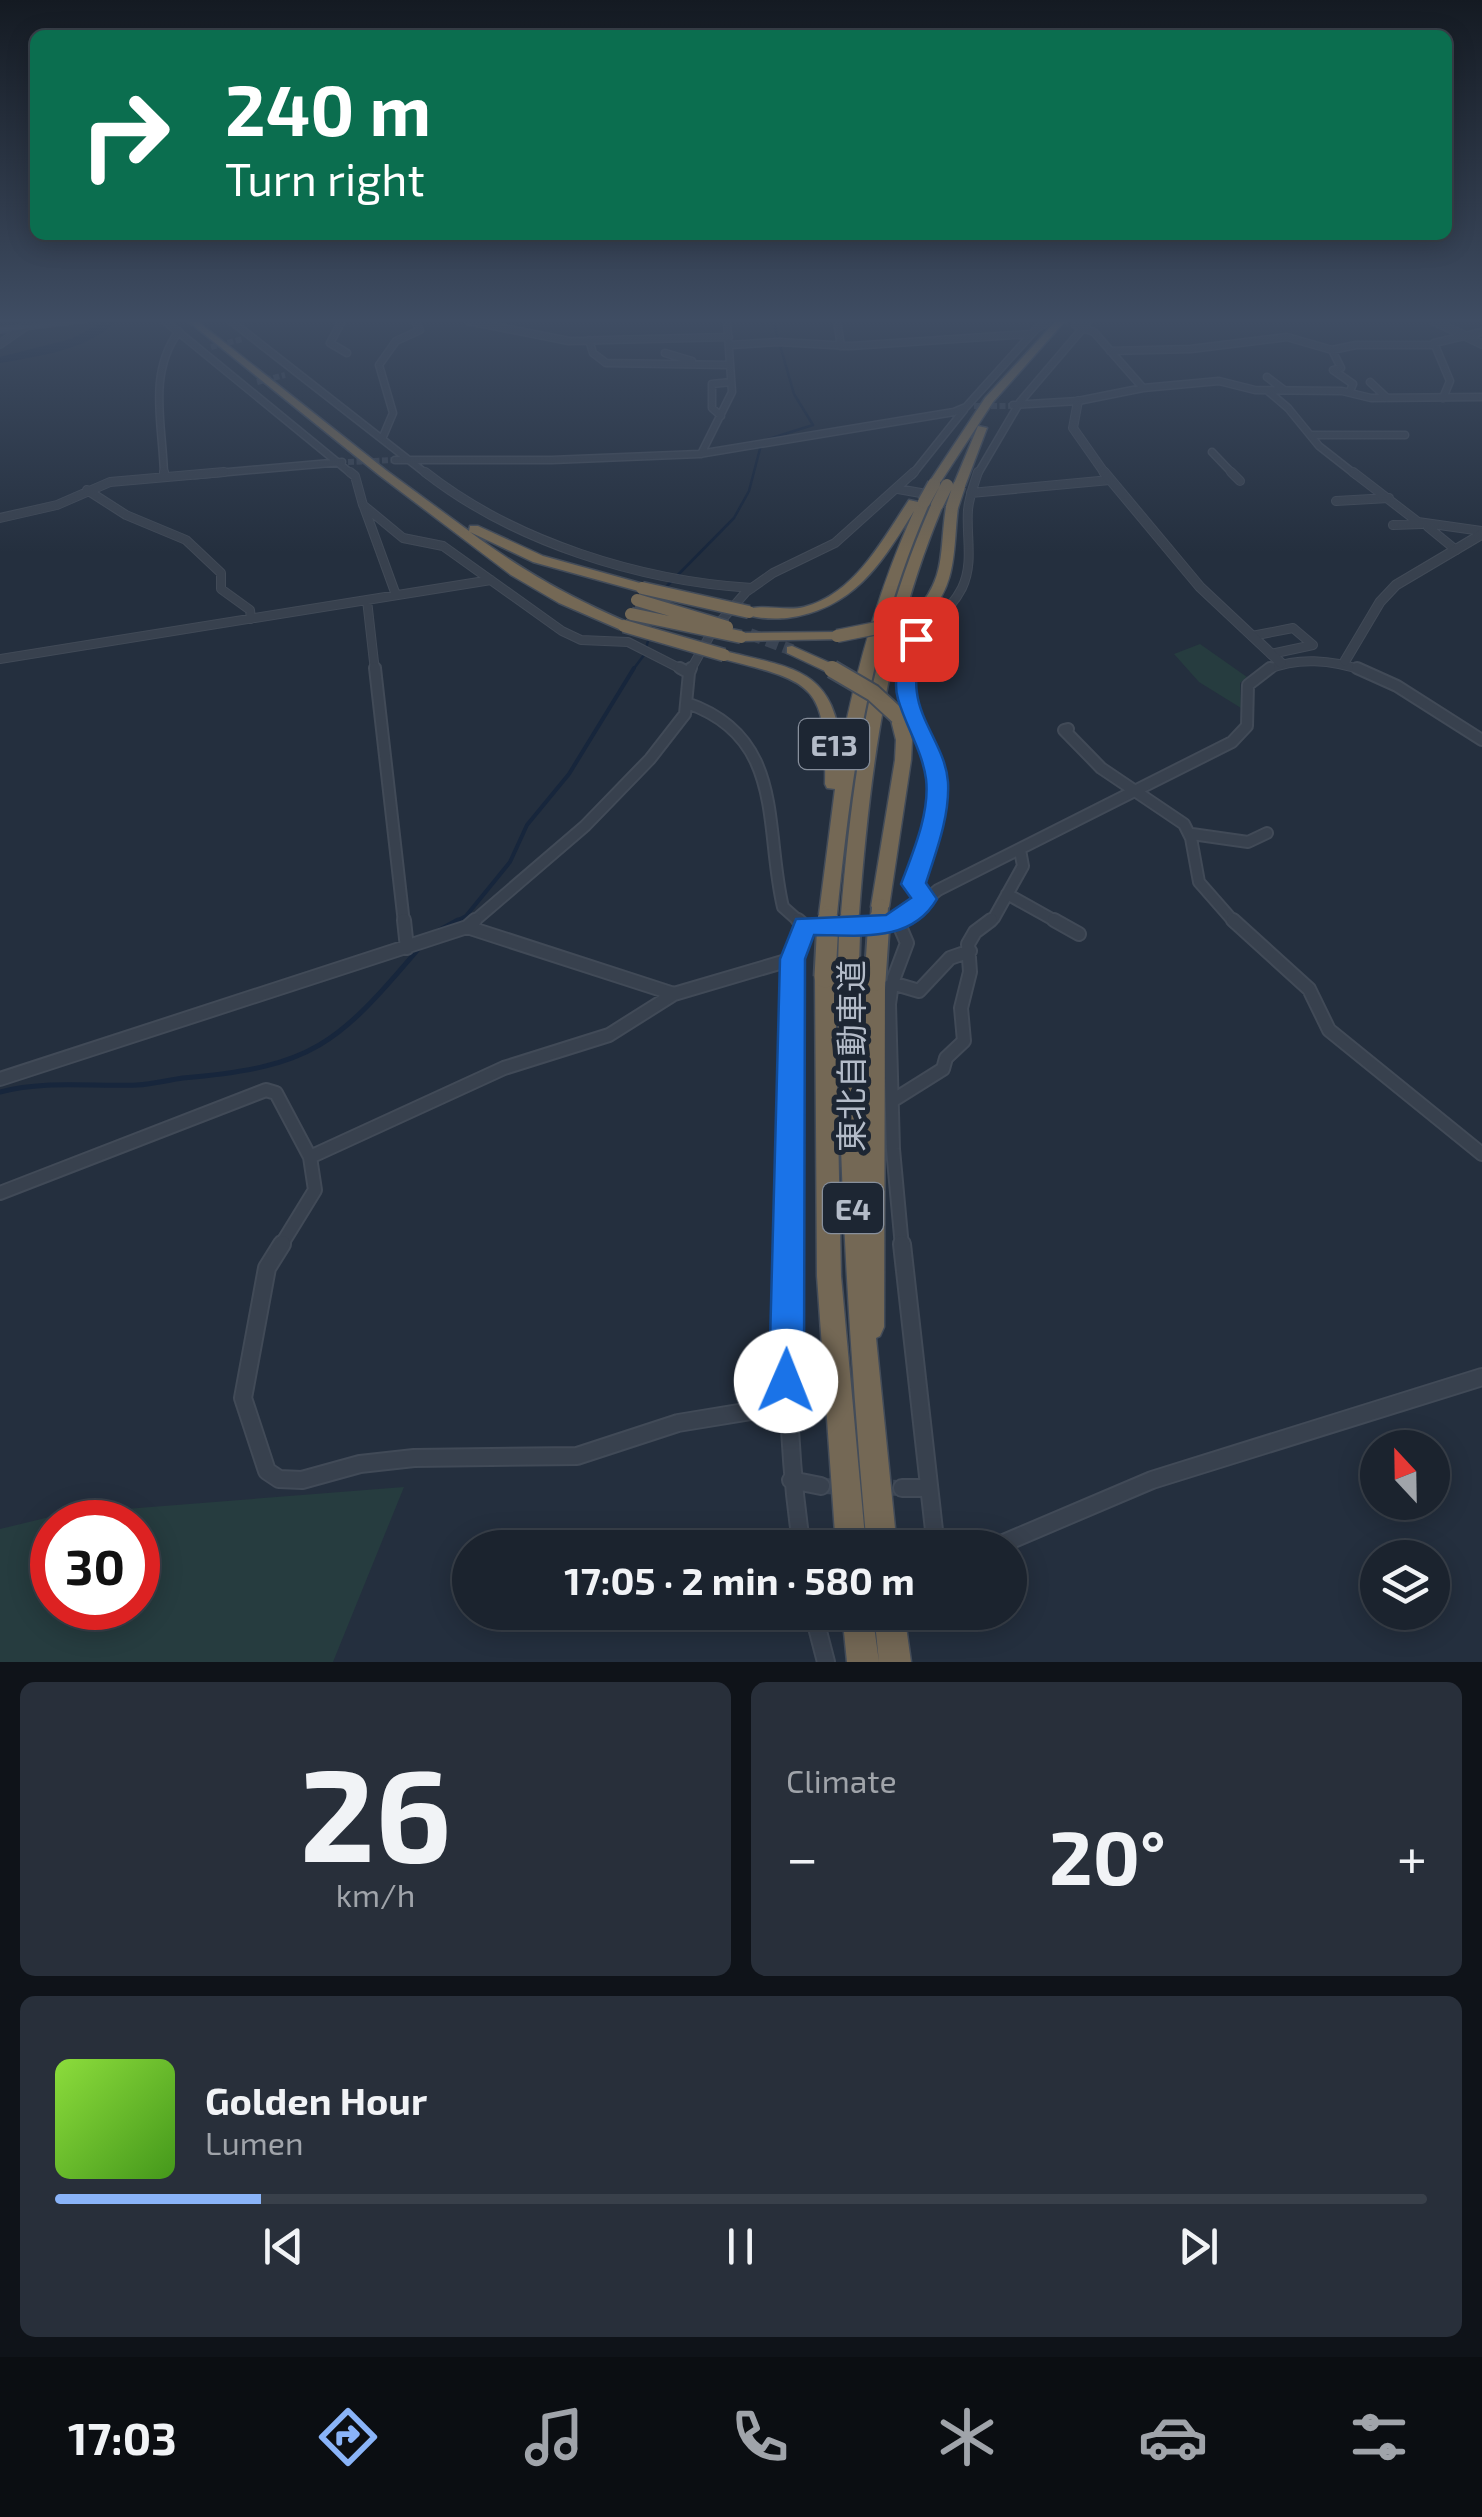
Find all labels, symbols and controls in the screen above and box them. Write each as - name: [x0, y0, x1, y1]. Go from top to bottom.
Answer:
- text: 240 m: [225, 66, 431, 150]
- icon: right: [60, 70, 190, 200]
- text: Turn right: [225, 151, 425, 205]
- pin: [874, 597, 959, 682]
- icon: arrive: [889, 612, 944, 667]
- road number: E13: [799, 719, 869, 769]
- street label: 東北自動車道: [831, 960, 869, 1152]
- road number: E4: [823, 1183, 883, 1233]
- position arrow: [734, 1329, 838, 1433]
- north arrow: [1360, 1430, 1450, 1520]
- map controls: [1360, 1430, 1450, 1630]
- speed limit sign: 30: [30, 1500, 160, 1630]
- button: layers: [1360, 1540, 1450, 1630]
- text: 17:05 · 2 min · 580 m: [564, 1557, 915, 1603]
- text: 26: [299, 1732, 452, 1888]
- text: Climate: [786, 1761, 897, 1799]
- text: 20°: [1049, 1810, 1166, 1900]
- text: −: [786, 1823, 818, 1889]
- text: +: [1397, 1823, 1427, 1889]
- text: km/h: [336, 1875, 415, 1913]
- text: Golden Hour: [205, 2077, 427, 2123]
- text: Lumen: [205, 2123, 304, 2161]
- icon: previous: [256, 2219, 311, 2274]
- icon: pause: [713, 2219, 768, 2274]
- icon: next: [1171, 2219, 1226, 2274]
- icon: directions: [313, 2402, 383, 2472]
- icon: music: [519, 2402, 589, 2472]
- icon: phone: [725, 2402, 795, 2472]
- icon: climate: [932, 2402, 1002, 2472]
- icon: car: [1138, 2402, 1208, 2472]
- icon: filters: [1344, 2402, 1414, 2472]
- text: 17:03: [68, 2410, 177, 2464]

